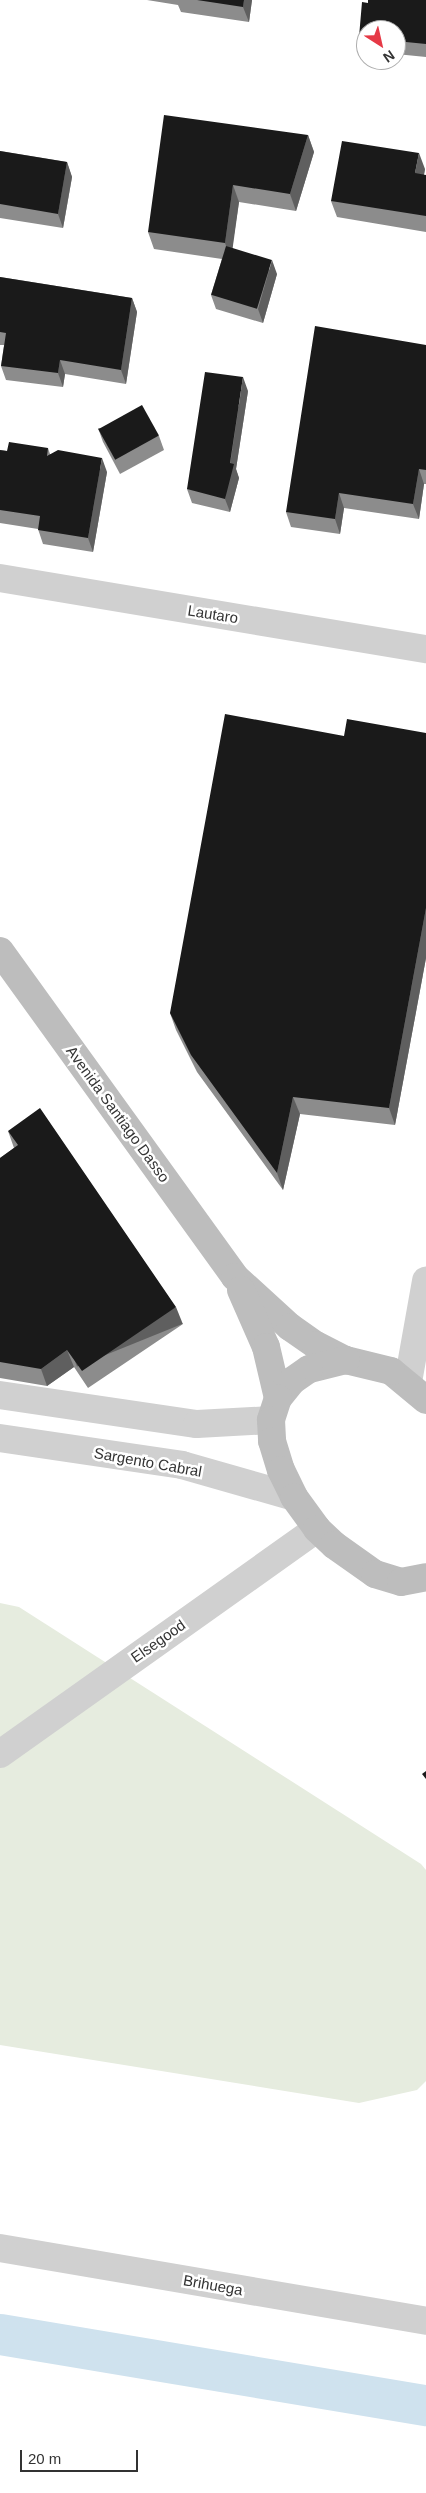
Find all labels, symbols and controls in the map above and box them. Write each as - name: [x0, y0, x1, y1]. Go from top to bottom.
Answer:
- north arrow: [356, 20, 406, 70]
- text: N: [380, 47, 398, 66]
- street label: Lautaro: [186, 601, 240, 627]
- street label: Avenida Santiago Dasso: [63, 1042, 173, 1186]
- street label: Sargento Cabral: [93, 1444, 203, 1480]
- street label: Elsegood: [127, 1616, 189, 1666]
- street label: Brihuega: [182, 2271, 244, 2299]
- scale bar: [22, 2440, 140, 2472]
- text: 20 m: [28, 2450, 61, 2467]

